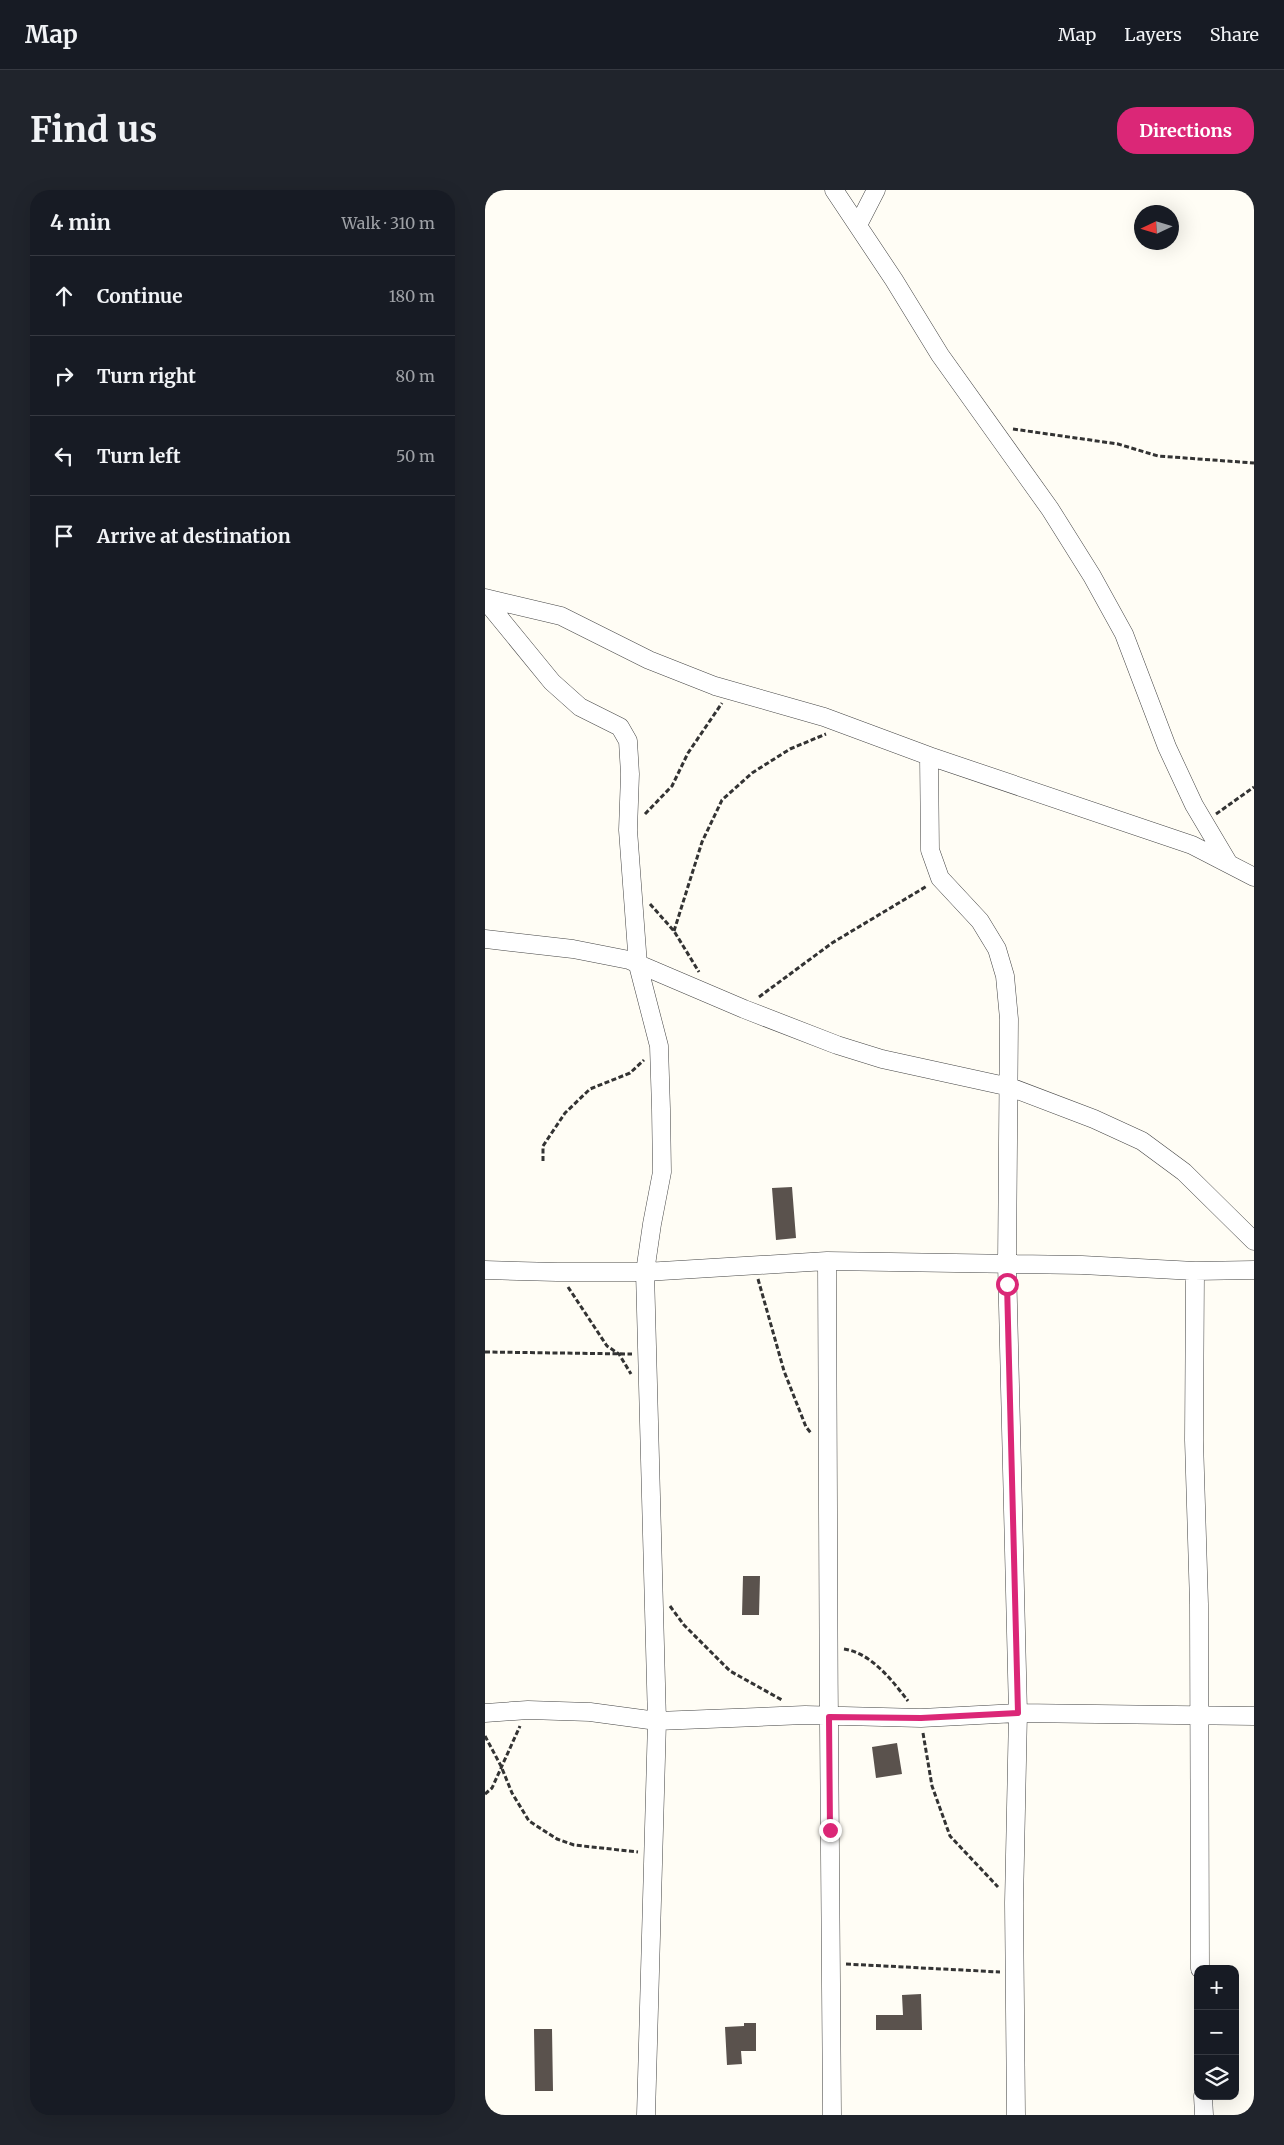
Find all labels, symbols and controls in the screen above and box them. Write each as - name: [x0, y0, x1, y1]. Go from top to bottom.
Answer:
- text: Map: [25, 19, 78, 50]
- text: Map: [1058, 23, 1096, 46]
- text: Layers: [1124, 23, 1182, 46]
- text: Share: [1210, 23, 1259, 46]
- button: Directions: [1117, 107, 1254, 154]
- text: Find us: [30, 108, 157, 152]
- north arrow: [1134, 205, 1179, 250]
- text: 4 min: [50, 209, 111, 236]
- text: Walk · 310 m: [342, 213, 435, 233]
- icon: ahead: [50, 282, 78, 310]
- text: Continue: [97, 284, 183, 308]
- text: 180 m: [389, 286, 435, 306]
- icon: right: [50, 362, 78, 390]
- text: Turn right: [97, 364, 196, 388]
- text: 80 m: [396, 366, 435, 386]
- icon: left: [50, 442, 78, 470]
- text: Turn left: [97, 444, 181, 468]
- text: 50 m: [396, 446, 435, 466]
- icon: arrive: [50, 522, 78, 550]
- text: Arrive at destination: [97, 524, 291, 548]
- route start: [996, 1273, 1019, 1296]
- route end: [819, 1819, 842, 1842]
- map controls: [1194, 1965, 1239, 2100]
- button: +: [1194, 1965, 1239, 2010]
- button: −: [1194, 2010, 1239, 2055]
- button: layers: [1194, 2055, 1239, 2100]

